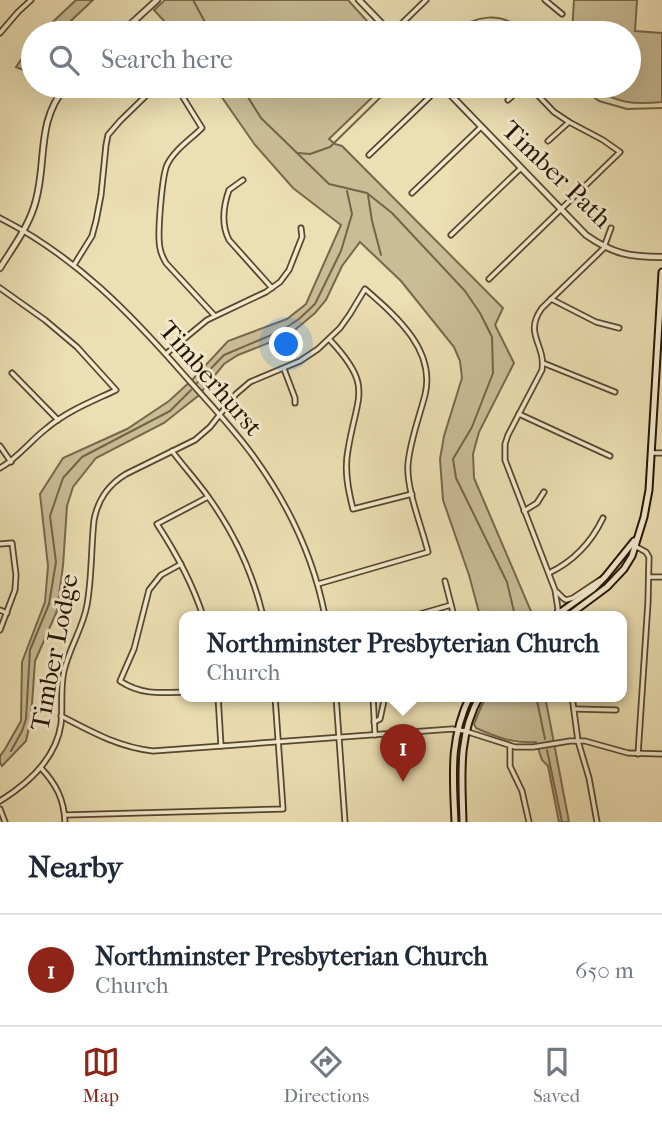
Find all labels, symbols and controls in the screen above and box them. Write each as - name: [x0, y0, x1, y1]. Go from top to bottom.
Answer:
- search box: [21, 21, 641, 98]
- icon: search: [45, 41, 83, 79]
- text: Search here: [101, 44, 233, 75]
- street label: Timber Path: [495, 114, 618, 235]
- street label: Timberhurst: [152, 314, 270, 443]
- your location: [269, 327, 303, 361]
- street label: Timber Lodge: [24, 571, 85, 733]
- popup: [179, 611, 627, 702]
- text: Northminster Presbyterian Church: [207, 628, 599, 659]
- text: Church: [207, 659, 280, 686]
- pin: 1: [380, 724, 426, 782]
- text: Nearby: [28, 850, 123, 885]
- text: Northminster Presbyterian Church: [95, 941, 488, 972]
- text: 1: [47, 957, 55, 984]
- text: 650 m: [575, 957, 634, 984]
- text: Church: [95, 972, 169, 999]
- tab: Map: [82, 1043, 120, 1107]
- tab: Directions: [284, 1043, 369, 1107]
- tab: Saved: [533, 1043, 580, 1107]

